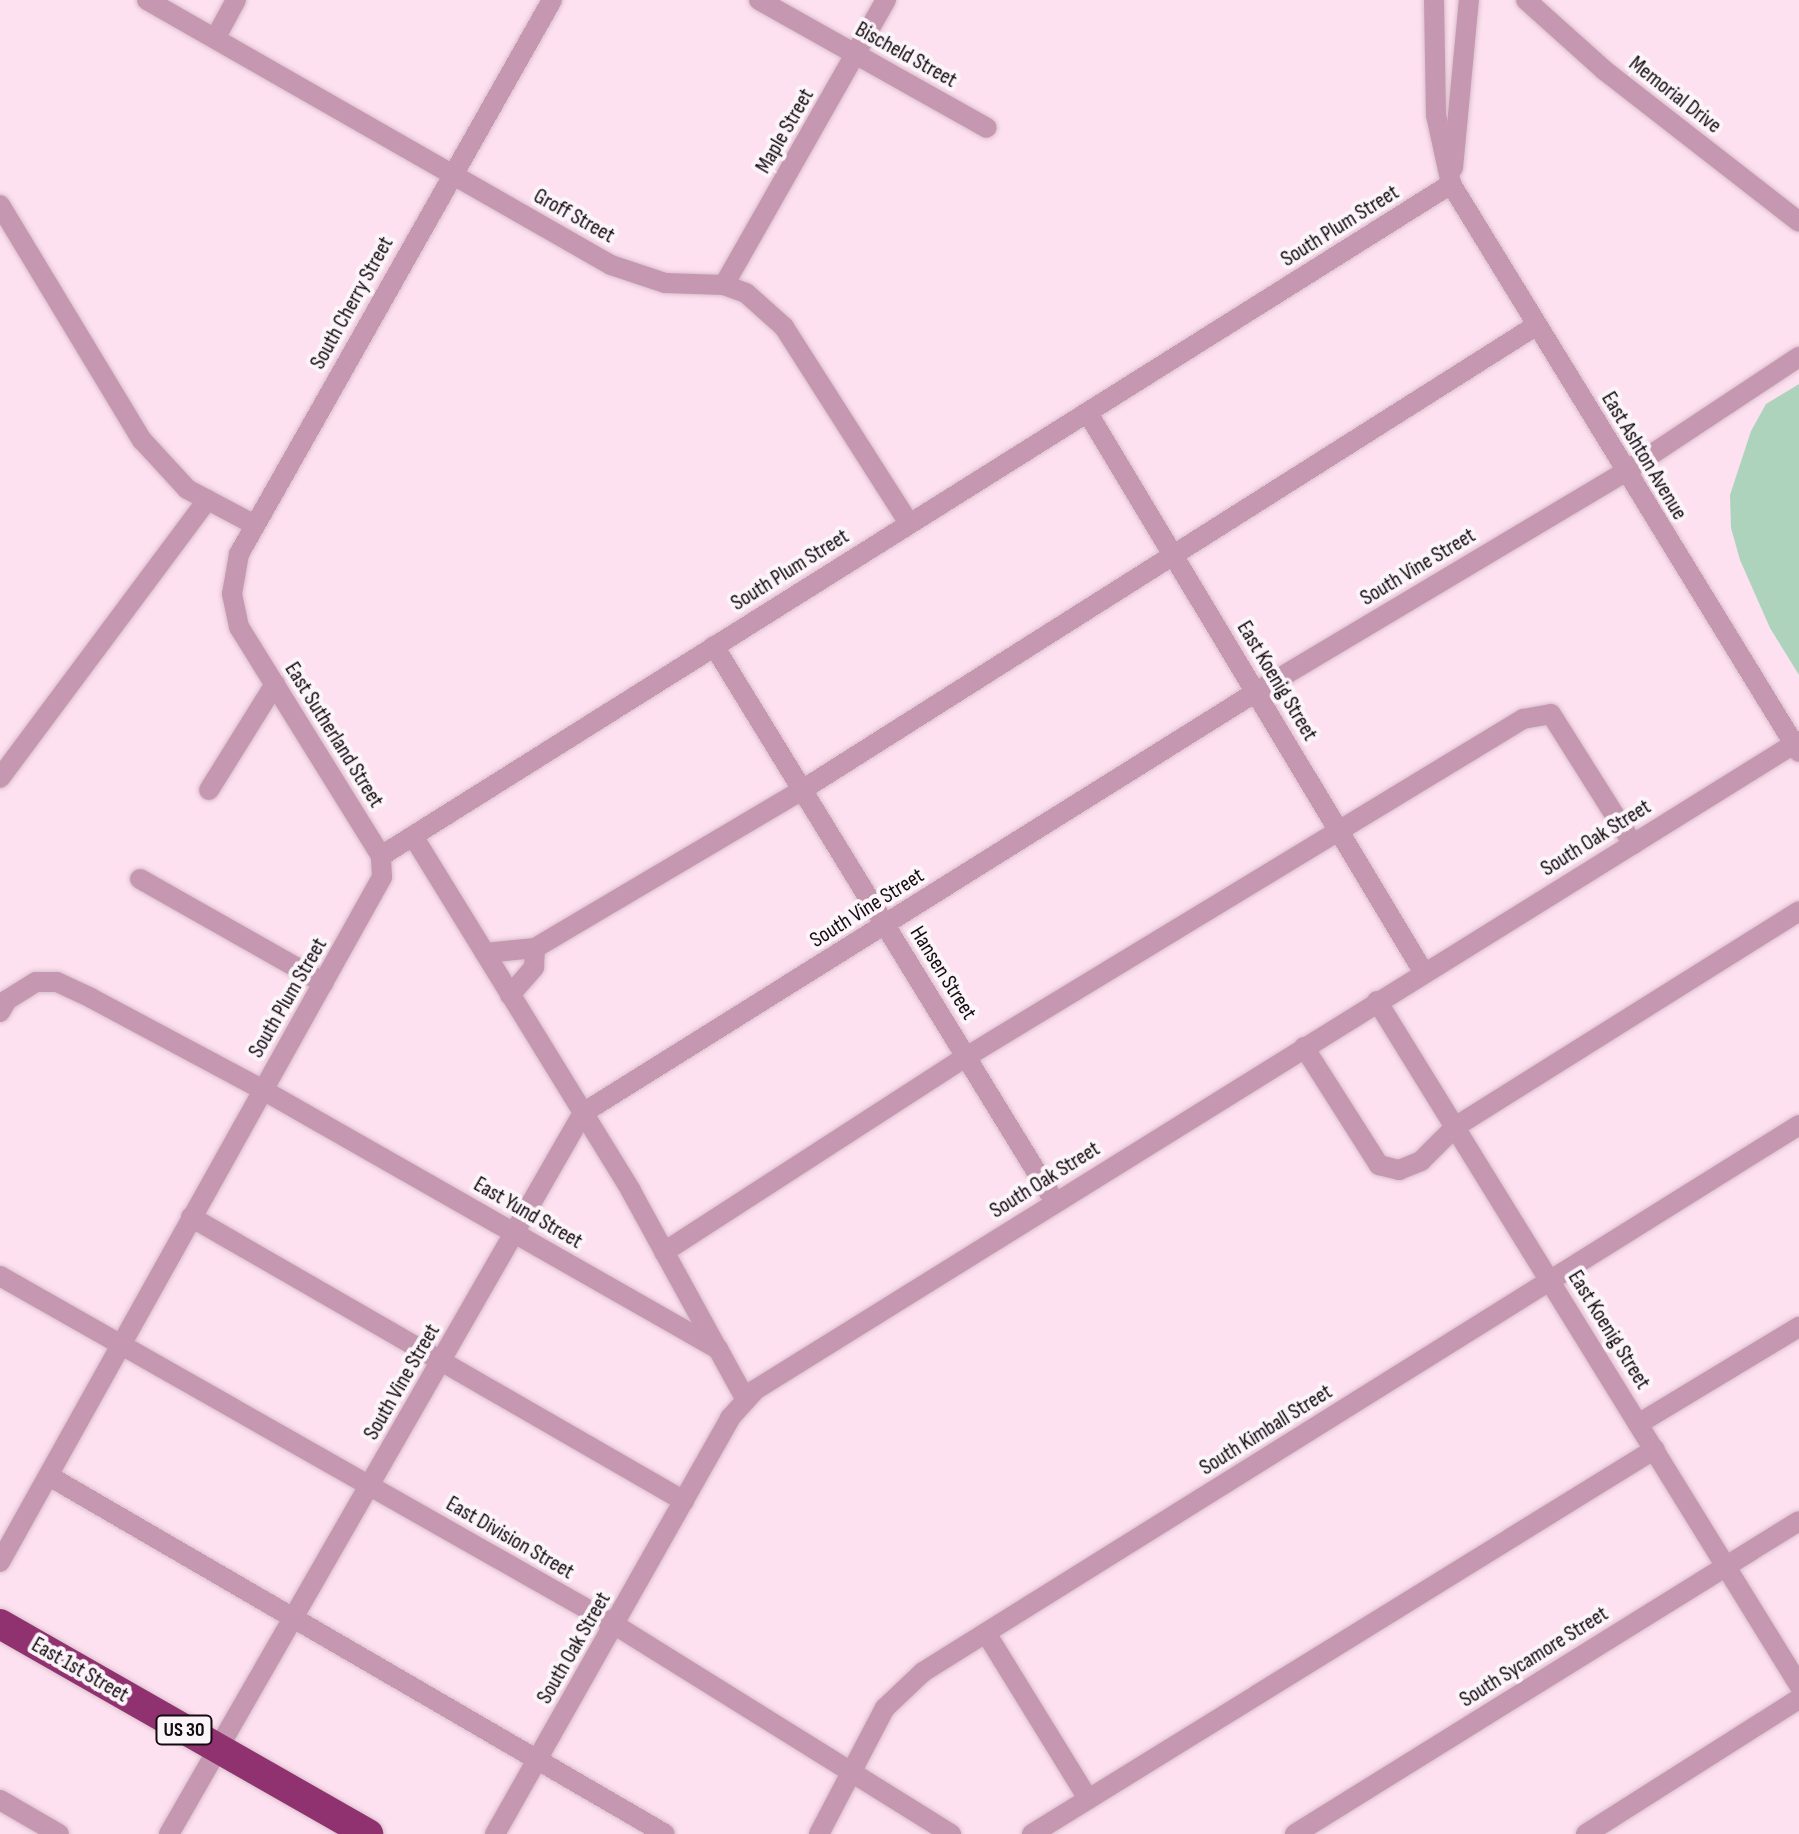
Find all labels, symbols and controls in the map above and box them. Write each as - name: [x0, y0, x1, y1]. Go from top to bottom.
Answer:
- street label: Bischeld Street: [851, 16, 961, 94]
- street label: Memorial Drive: [1624, 51, 1726, 139]
- street label: Maple Street: [750, 84, 820, 178]
- street label: South Plum Street: [1276, 179, 1404, 273]
- street label: Groff Street: [529, 183, 619, 249]
- street label: South Cherry Street: [305, 232, 399, 374]
- street label: East Ashton Avenue: [1595, 387, 1693, 525]
- street label: South Vine Street: [1356, 522, 1480, 612]
- street label: South Plum Street: [726, 523, 854, 617]
- street label: East Koenig Street: [1231, 616, 1323, 746]
- street label: East Sutherland Street: [279, 658, 389, 812]
- street label: South Oak Street: [1536, 794, 1656, 882]
- street label: South Vine Street: [805, 862, 929, 954]
- street label: Hansen Street: [904, 921, 982, 1025]
- street label: South Plum Street: [243, 933, 333, 1063]
- street label: South Oak Street: [985, 1136, 1105, 1224]
- street label: East Yund Street: [469, 1171, 587, 1255]
- street label: East Koenig Street: [1562, 1266, 1656, 1394]
- street label: South Vine Street: [358, 1319, 446, 1445]
- street label: South Kimball Street: [1195, 1379, 1337, 1481]
- street label: East Division Street: [441, 1491, 579, 1585]
- street label: South Oak Street: [531, 1587, 617, 1709]
- street label: South Sycamore Street: [1455, 1601, 1613, 1713]
- street label: East 1st Street: [27, 1632, 133, 1708]
- road number: US 30: [154, 1714, 214, 1746]

